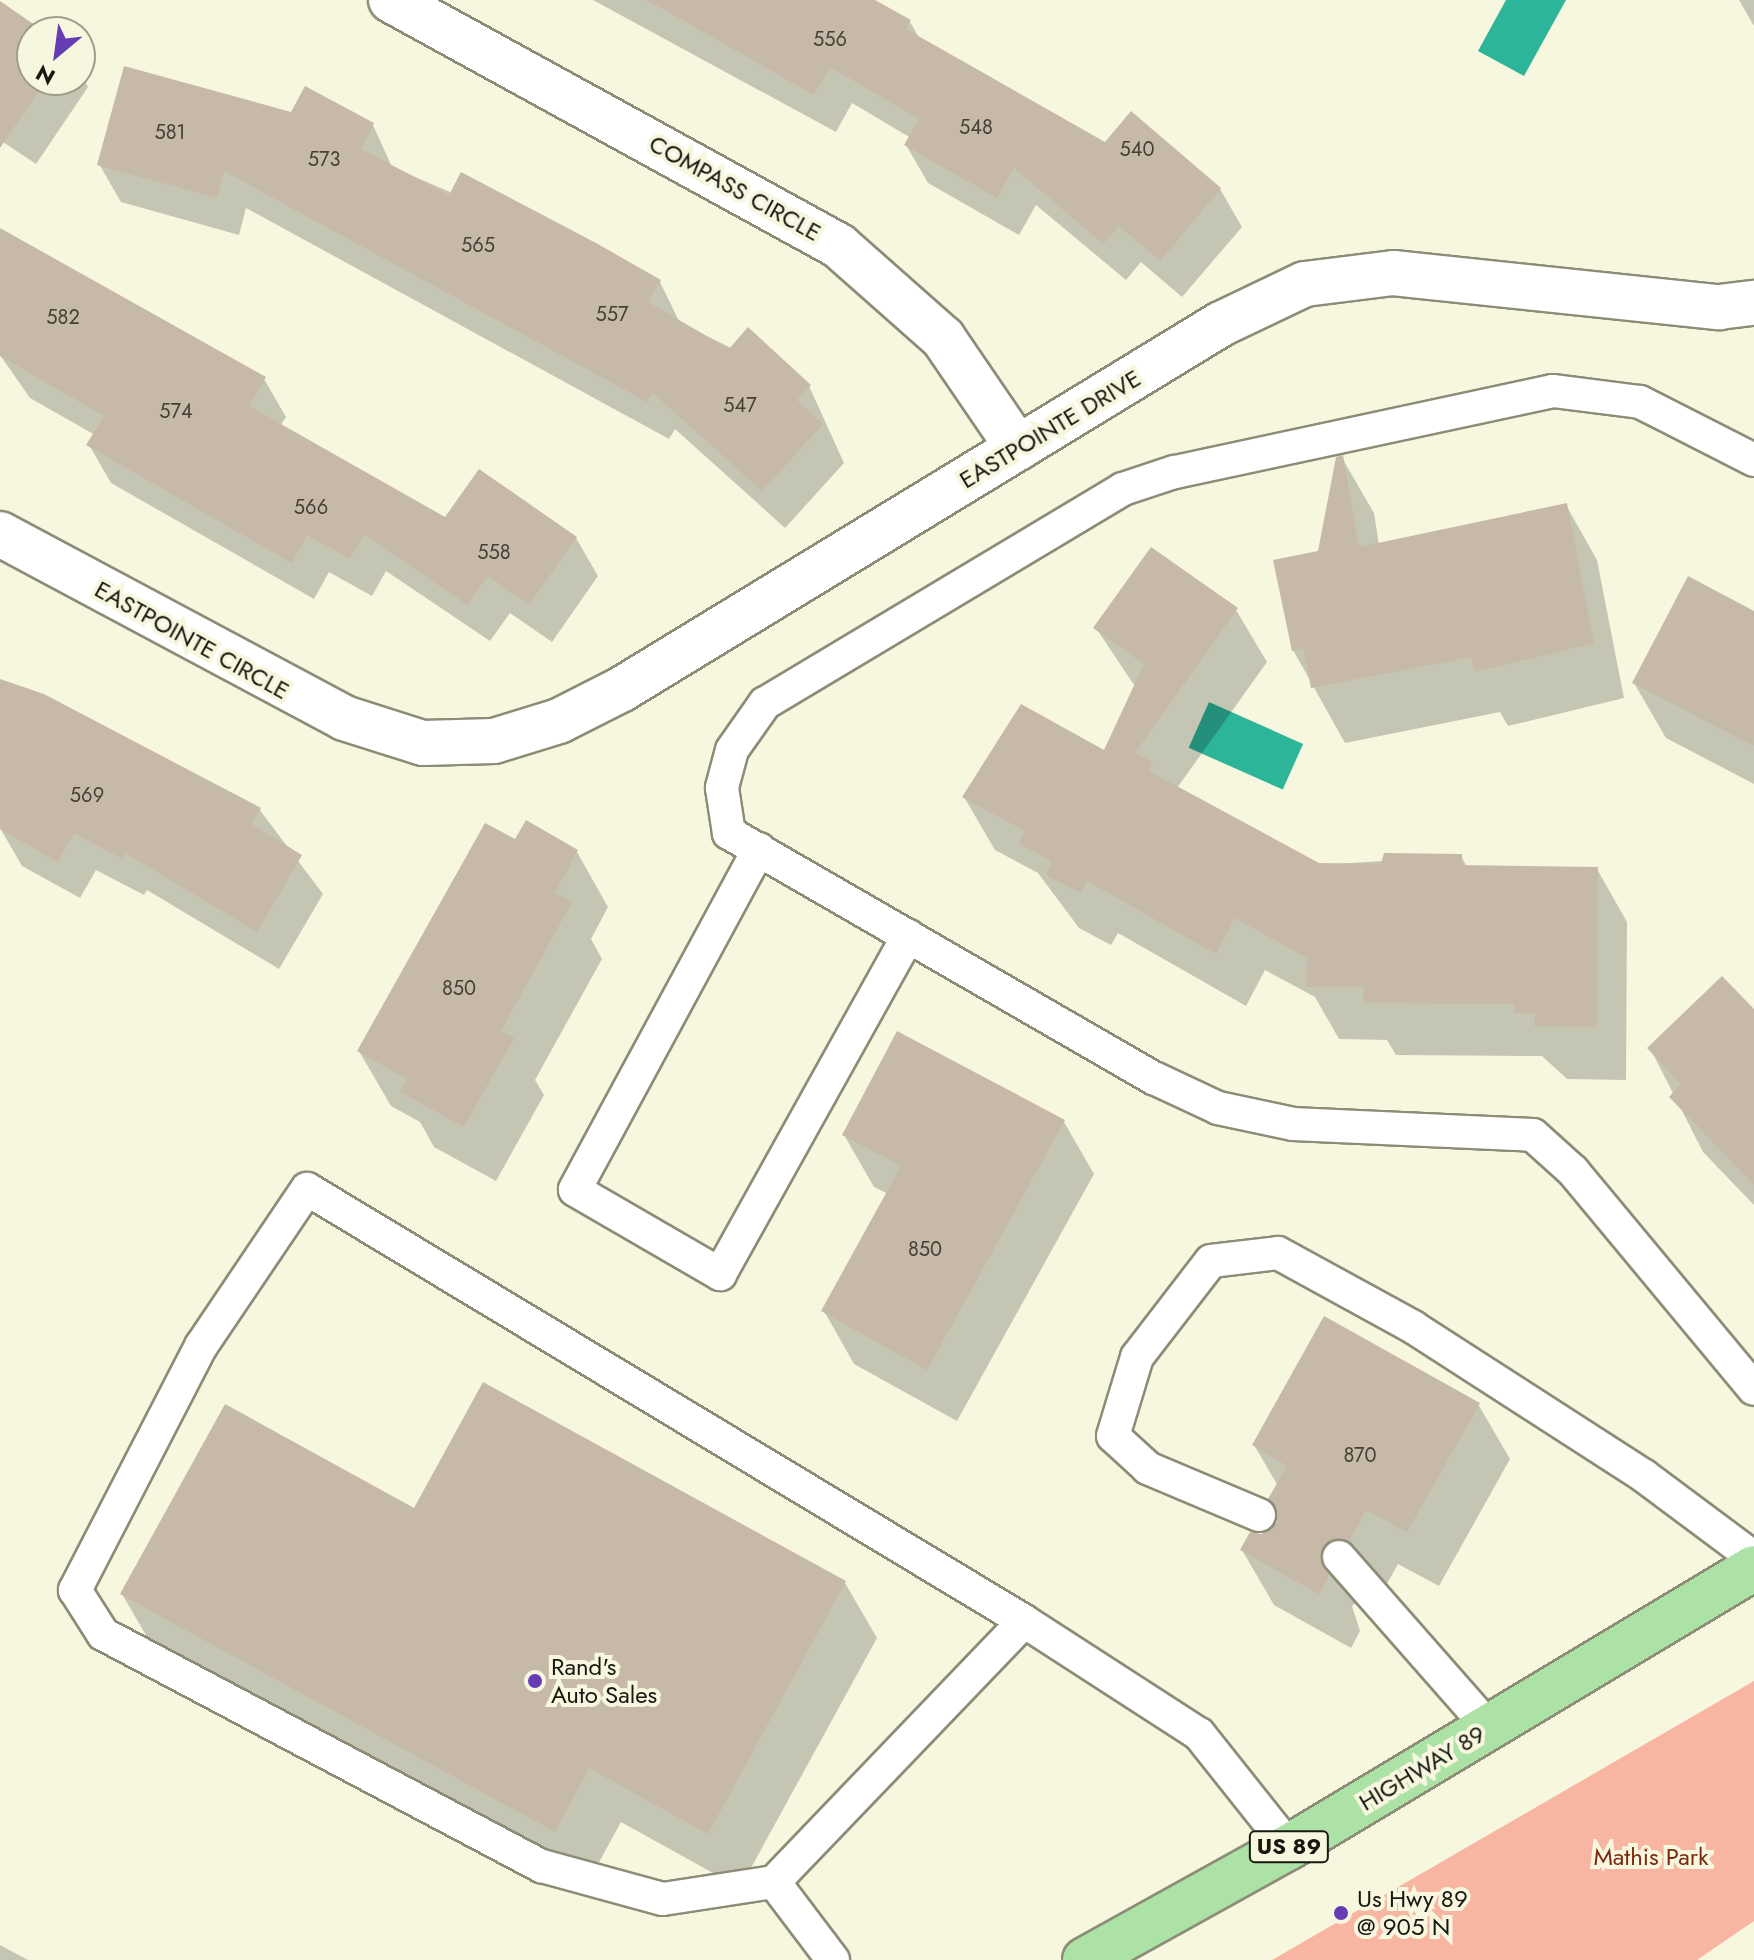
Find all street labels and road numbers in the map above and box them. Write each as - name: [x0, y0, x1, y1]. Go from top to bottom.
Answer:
- street label: COMPASS CIRCLE: [644, 129, 826, 247]
- street label: EASTPOINTE DRIVE: [954, 364, 1146, 494]
- street label: EASTPOINTE CIRCLE: [90, 575, 294, 705]
- street label: HIGHWAY 89: [1354, 1719, 1490, 1817]
- road number: US 89: [1247, 1829, 1331, 1865]

